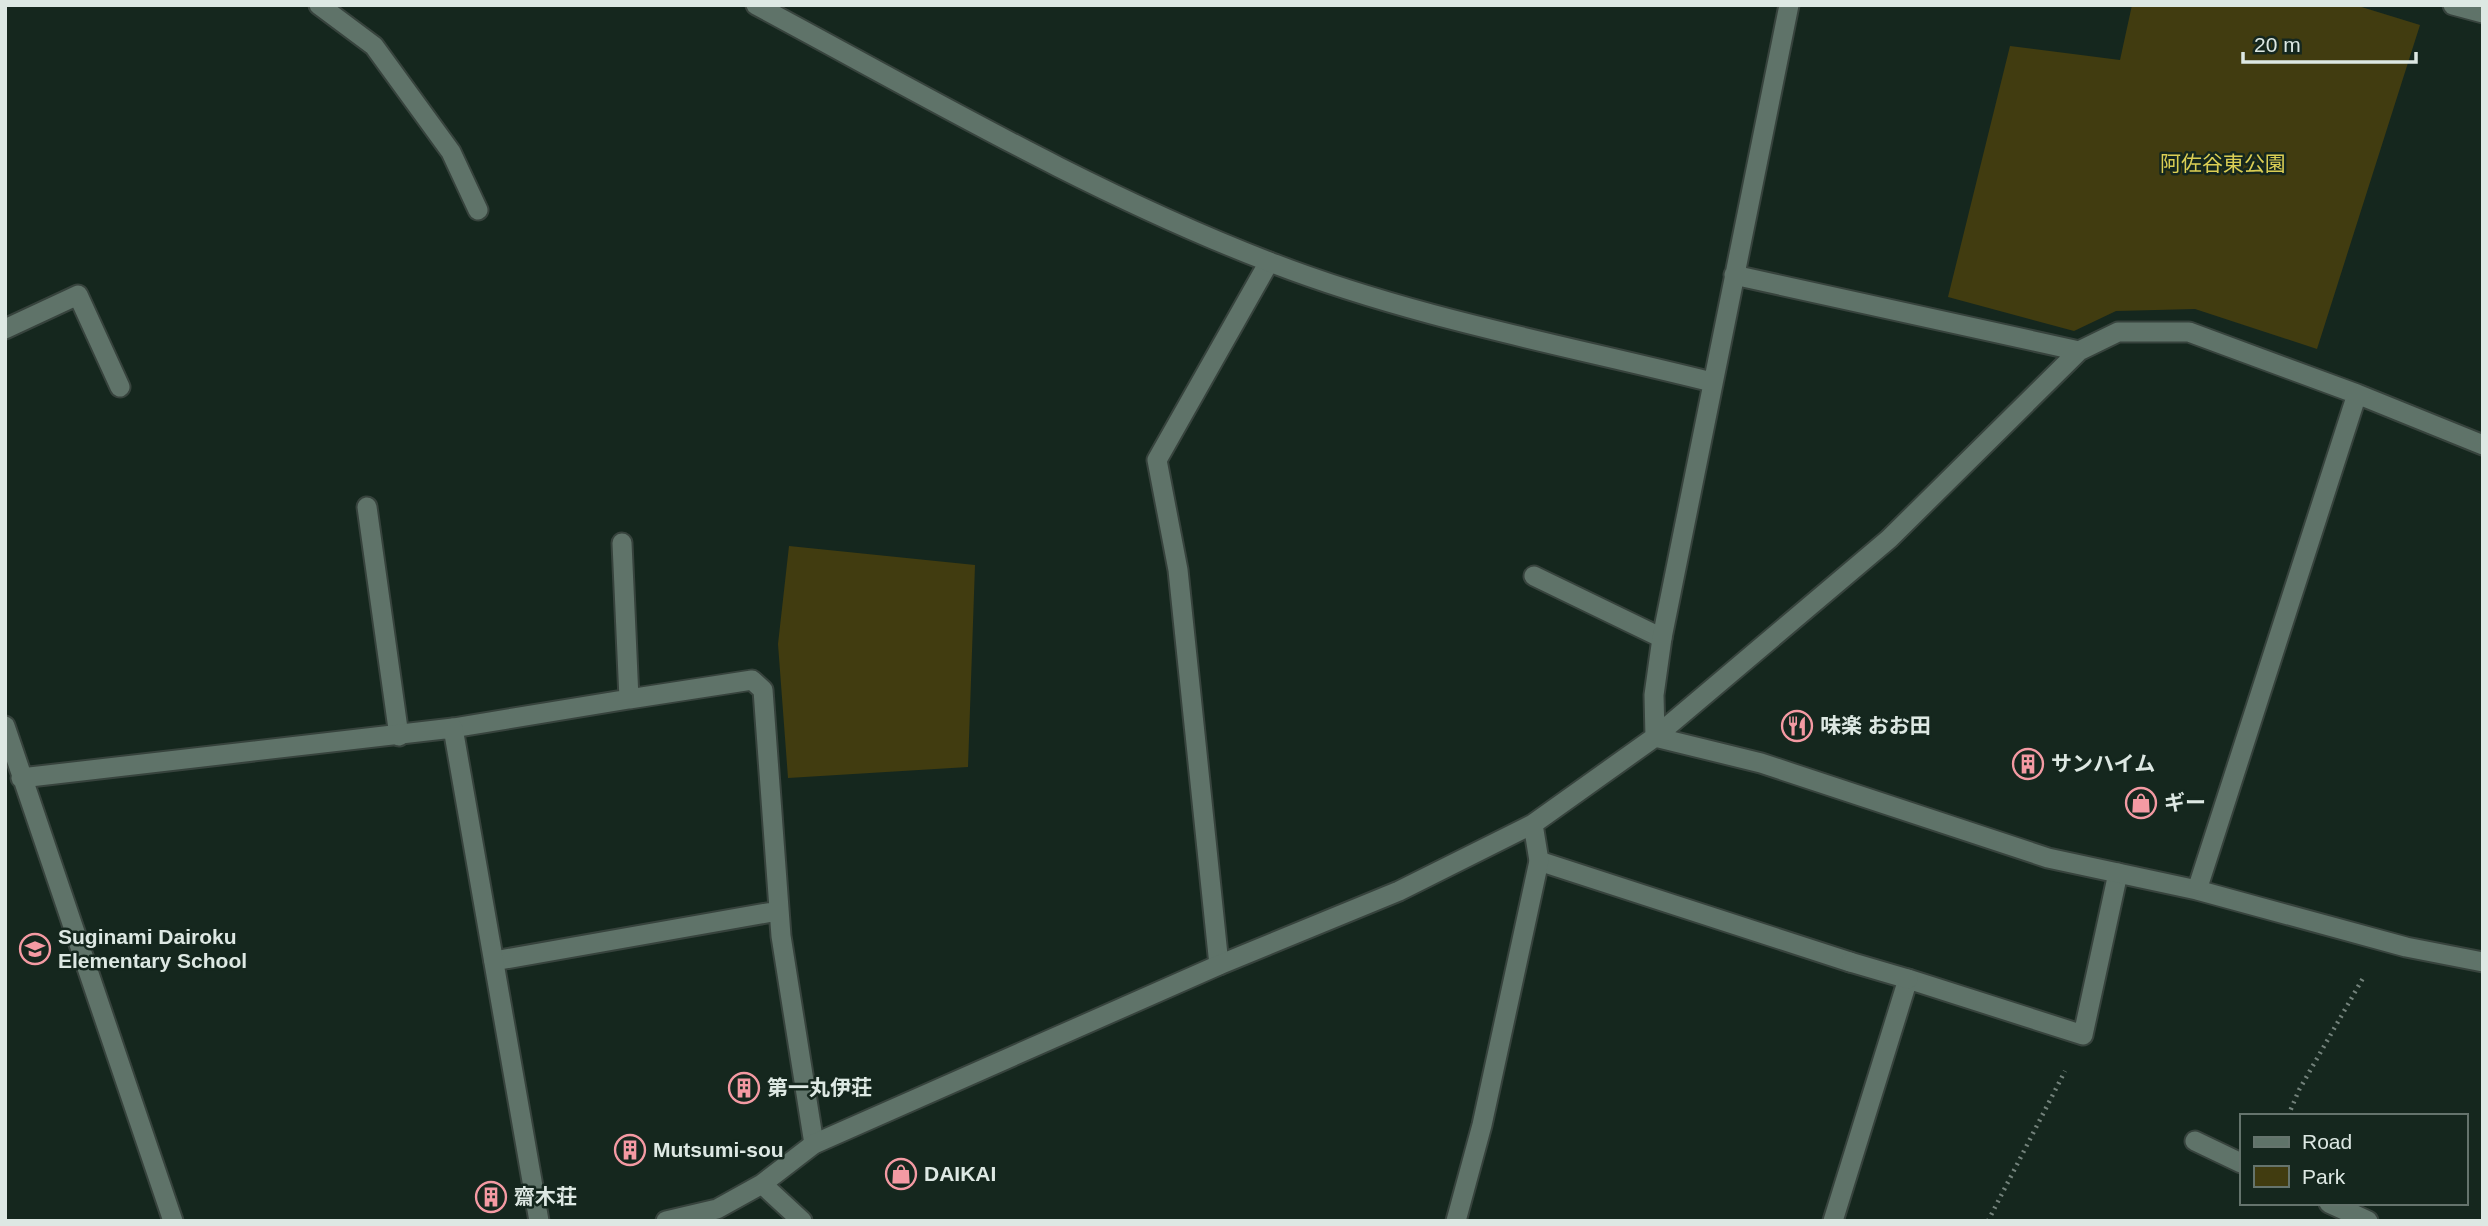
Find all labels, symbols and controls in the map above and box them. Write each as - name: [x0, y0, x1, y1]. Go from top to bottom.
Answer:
- scale bar: [2243, 21, 2416, 65]
- text: 20 m: [2254, 33, 2301, 56]
- park label: 阿佐谷東公園: [2160, 152, 2286, 175]
- restaurant icon: 味楽 おお田: [1780, 709, 1814, 743]
- place label: 味楽 おお田: [1820, 714, 1931, 737]
- building icon: サンハイム: [2011, 747, 2045, 781]
- place label: サンハイム: [2051, 752, 2155, 775]
- shop icon: ギー: [2124, 786, 2158, 820]
- place label: ギー: [2164, 791, 2206, 814]
- place label: Suginami Dairoku Elementary School: [58, 925, 247, 972]
- school or university icon: Suginami Dairoku Elementary School: [18, 932, 52, 966]
- building icon: 第一丸伊荘: [727, 1071, 761, 1105]
- place label: 第一丸伊荘: [767, 1076, 872, 1099]
- legend: [2240, 1114, 2467, 1205]
- text: Road: [2302, 1130, 2352, 1153]
- building icon: Mutsumi-sou: [613, 1133, 647, 1167]
- place label: Mutsumi-sou: [653, 1138, 784, 1161]
- shop icon: DAIKAI: [884, 1157, 918, 1191]
- place label: DAIKAI: [924, 1162, 996, 1185]
- text: Park: [2302, 1165, 2346, 1188]
- building icon: 齋木荘: [474, 1180, 508, 1214]
- place label: 齋木荘: [514, 1185, 577, 1208]

